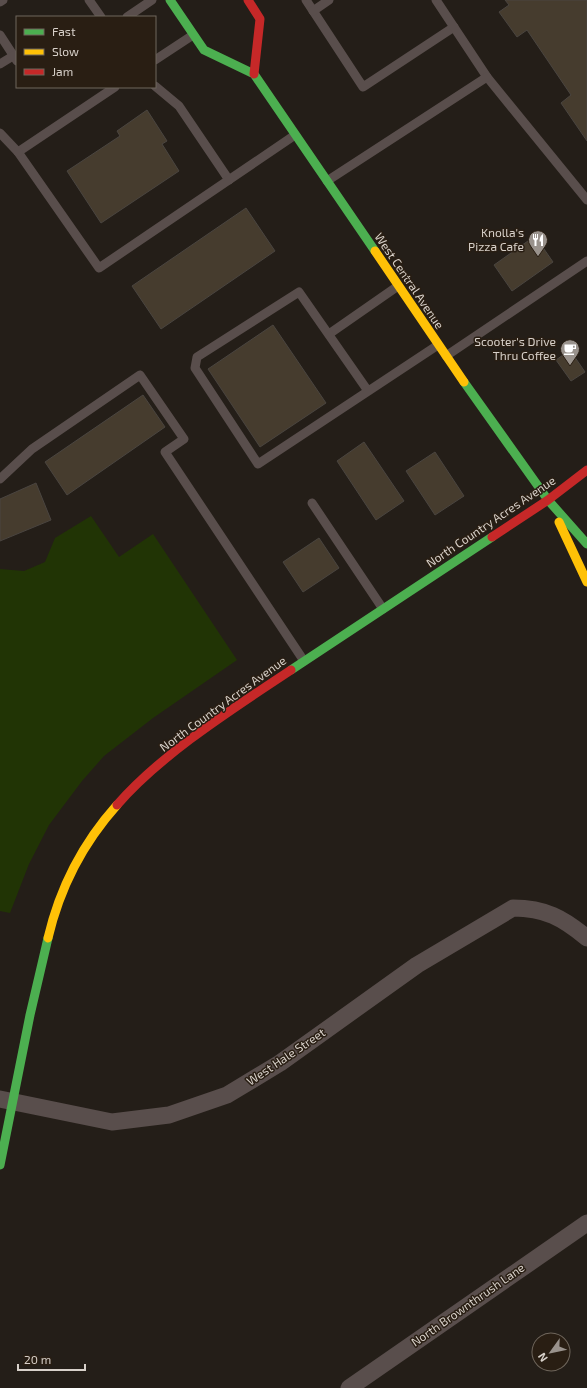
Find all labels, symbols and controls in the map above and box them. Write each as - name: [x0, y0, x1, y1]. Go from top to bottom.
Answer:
- legend: [16, 16, 156, 88]
- text: Fast: [52, 24, 76, 38]
- text: Slow: [52, 44, 79, 58]
- text: Jam: [52, 64, 73, 78]
- place label: Knolla's Pizza Cafe: [468, 225, 524, 253]
- restaurant icon: Knolla's Pizza Cafe: [527, 229, 549, 257]
- street label: West Central Avenue: [372, 230, 447, 331]
- place label: Scooter's Drive Thru Coffee: [474, 334, 556, 362]
- cafe icon: Scooter's Drive Thru Coffee: [559, 338, 581, 366]
- street label: North Country Acres Avenue: [423, 473, 558, 570]
- street label: North Country Acres Avenue: [157, 653, 288, 754]
- street label: West Hale Street: [244, 1025, 328, 1088]
- street label: North Brownthrush Lane: [408, 1260, 527, 1349]
- north arrow: [531, 1332, 571, 1372]
- scale bar: [18, 1346, 85, 1372]
- text: N: [535, 1351, 550, 1365]
- text: 20 m: [24, 1352, 51, 1366]

